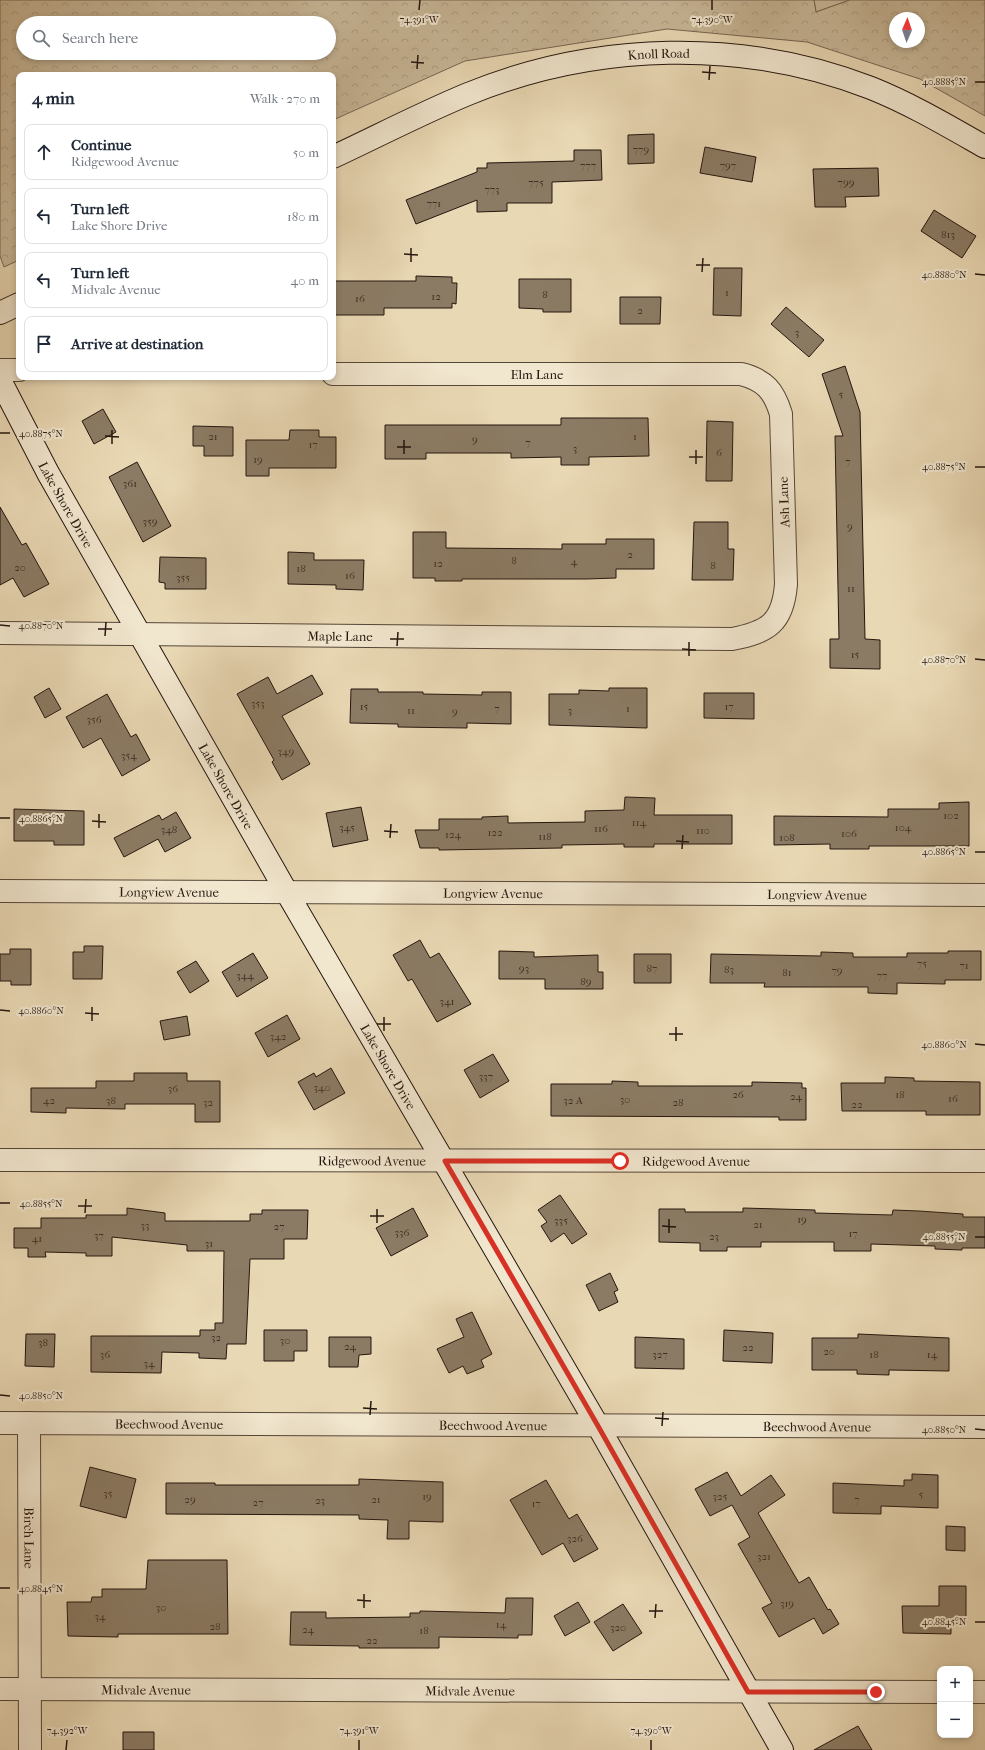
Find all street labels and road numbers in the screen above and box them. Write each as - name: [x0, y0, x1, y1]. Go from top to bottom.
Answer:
- street label: Knoll Road: [627, 45, 691, 63]
- street label: Elm Lane: [511, 367, 564, 382]
- street label: Lake Shore Drive: [36, 459, 97, 551]
- street label: Ash Lane: [776, 476, 792, 529]
- street label: Maple Lane: [307, 628, 373, 644]
- street label: Lake Shore Drive: [196, 740, 257, 832]
- street label: Longview Avenue: [119, 884, 220, 899]
- street label: Longview Avenue: [443, 885, 544, 901]
- street label: Longview Avenue: [767, 887, 868, 902]
- street label: Lake Shore Drive: [358, 1021, 420, 1113]
- street label: Ridgewood Avenue: [318, 1153, 427, 1168]
- street label: Ridgewood Avenue: [642, 1153, 751, 1168]
- street label: Beechwood Avenue: [115, 1416, 224, 1431]
- street label: Beechwood Avenue: [439, 1417, 548, 1433]
- street label: Beechwood Avenue: [763, 1419, 872, 1434]
- street label: Birch Lane: [22, 1507, 37, 1569]
- street label: Midvale Avenue: [101, 1682, 191, 1697]
- street label: Midvale Avenue: [425, 1683, 515, 1698]

